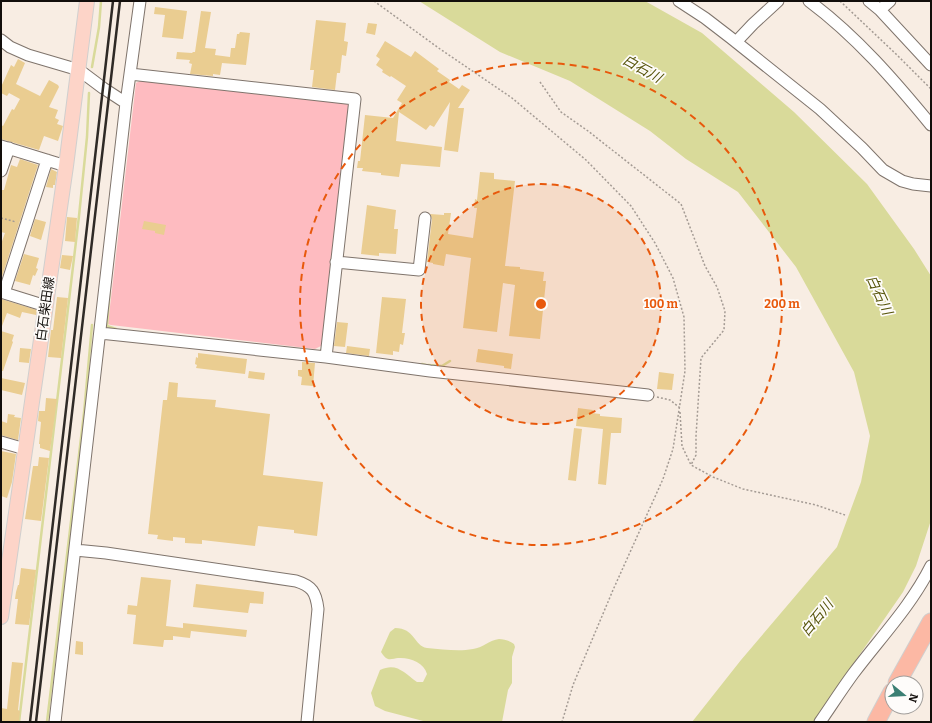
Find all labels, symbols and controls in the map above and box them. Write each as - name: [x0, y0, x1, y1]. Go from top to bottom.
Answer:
- water label: 白石川: [620, 51, 666, 88]
- water label: 白石川: [862, 272, 896, 319]
- street label: 白石柴田線: [33, 276, 57, 342]
- centre of rings: [534, 297, 548, 311]
- text: 100 m: [644, 297, 679, 311]
- text: 200 m: [764, 297, 800, 311]
- water label: 白石川: [797, 595, 838, 640]
- north arrow: [884, 675, 924, 715]
- text: N: [905, 692, 921, 704]

